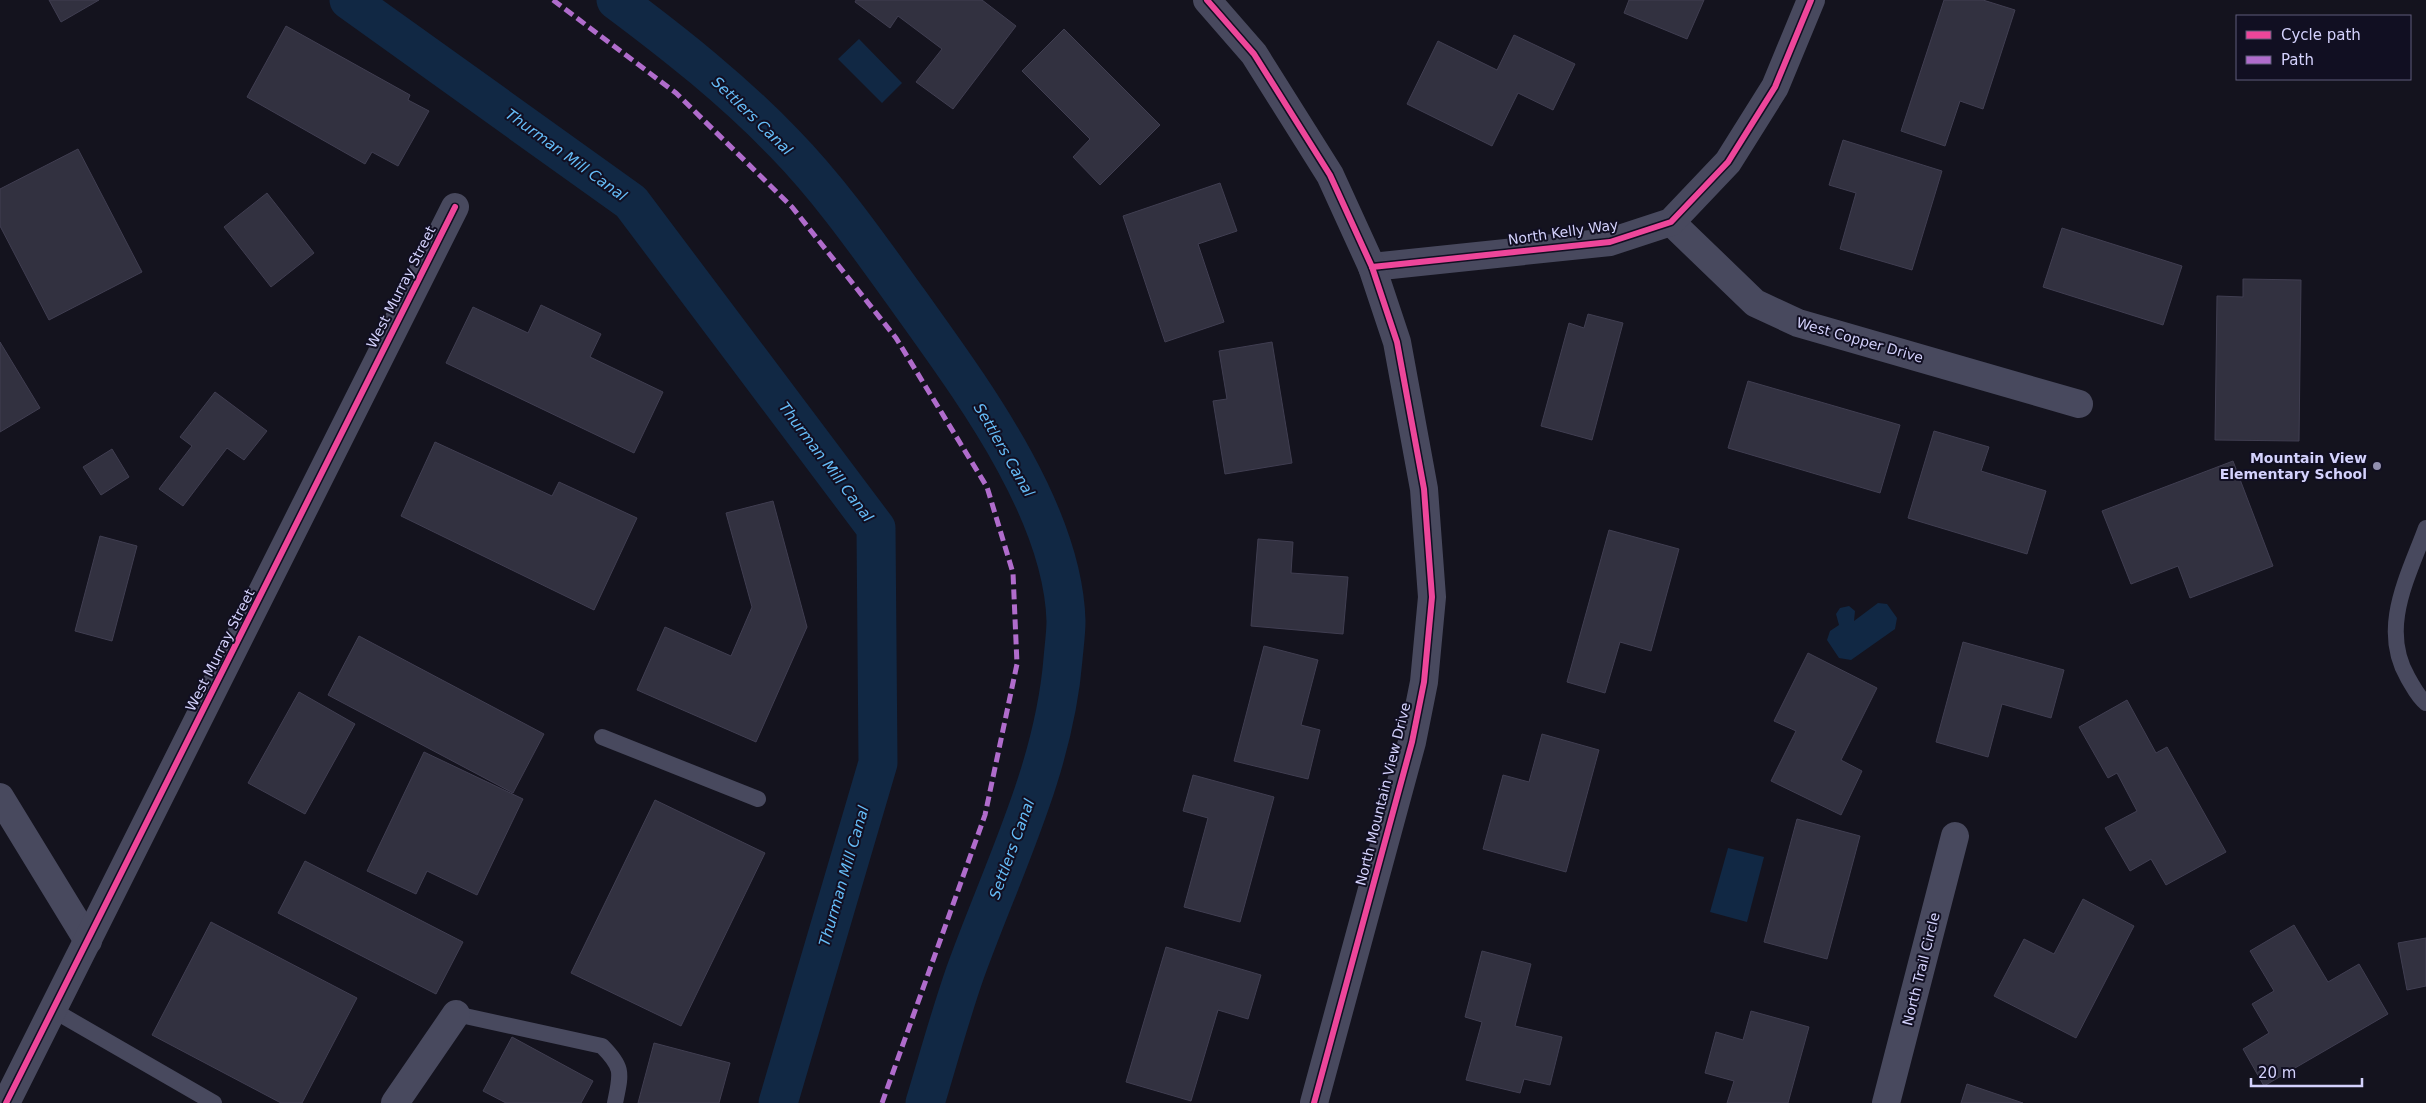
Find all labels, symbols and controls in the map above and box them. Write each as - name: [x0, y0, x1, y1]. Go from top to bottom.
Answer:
- legend: [2236, 15, 2411, 80]
- text: Cycle path: [2281, 26, 2361, 44]
- text: Path: [2281, 51, 2314, 69]
- water label: Settlers Canal: [708, 73, 797, 160]
- water label: Thurman Mill Canal: [502, 105, 631, 205]
- street label: North Kelly Way: [1507, 216, 1619, 248]
- street label: West Murray Street: [363, 223, 439, 351]
- street label: West Copper Drive: [1795, 314, 1925, 366]
- water label: Thurman Mill Canal: [775, 399, 877, 526]
- water label: Settlers Canal: [970, 400, 1039, 501]
- place label: Mountain View Elementary School: [2220, 450, 2367, 482]
- marker: Mountain View Elementary School: [2371, 460, 2383, 472]
- street label: West Murray Street: [182, 586, 258, 714]
- street label: North Mountain View Drive: [1352, 701, 1414, 887]
- water label: Settlers Canal: [986, 796, 1039, 902]
- water label: Thurman Mill Canal: [815, 803, 873, 948]
- street label: North Trail Circle: [1899, 911, 1943, 1027]
- scale bar: [2251, 1056, 2362, 1088]
- text: 20 m: [2258, 1064, 2296, 1082]

